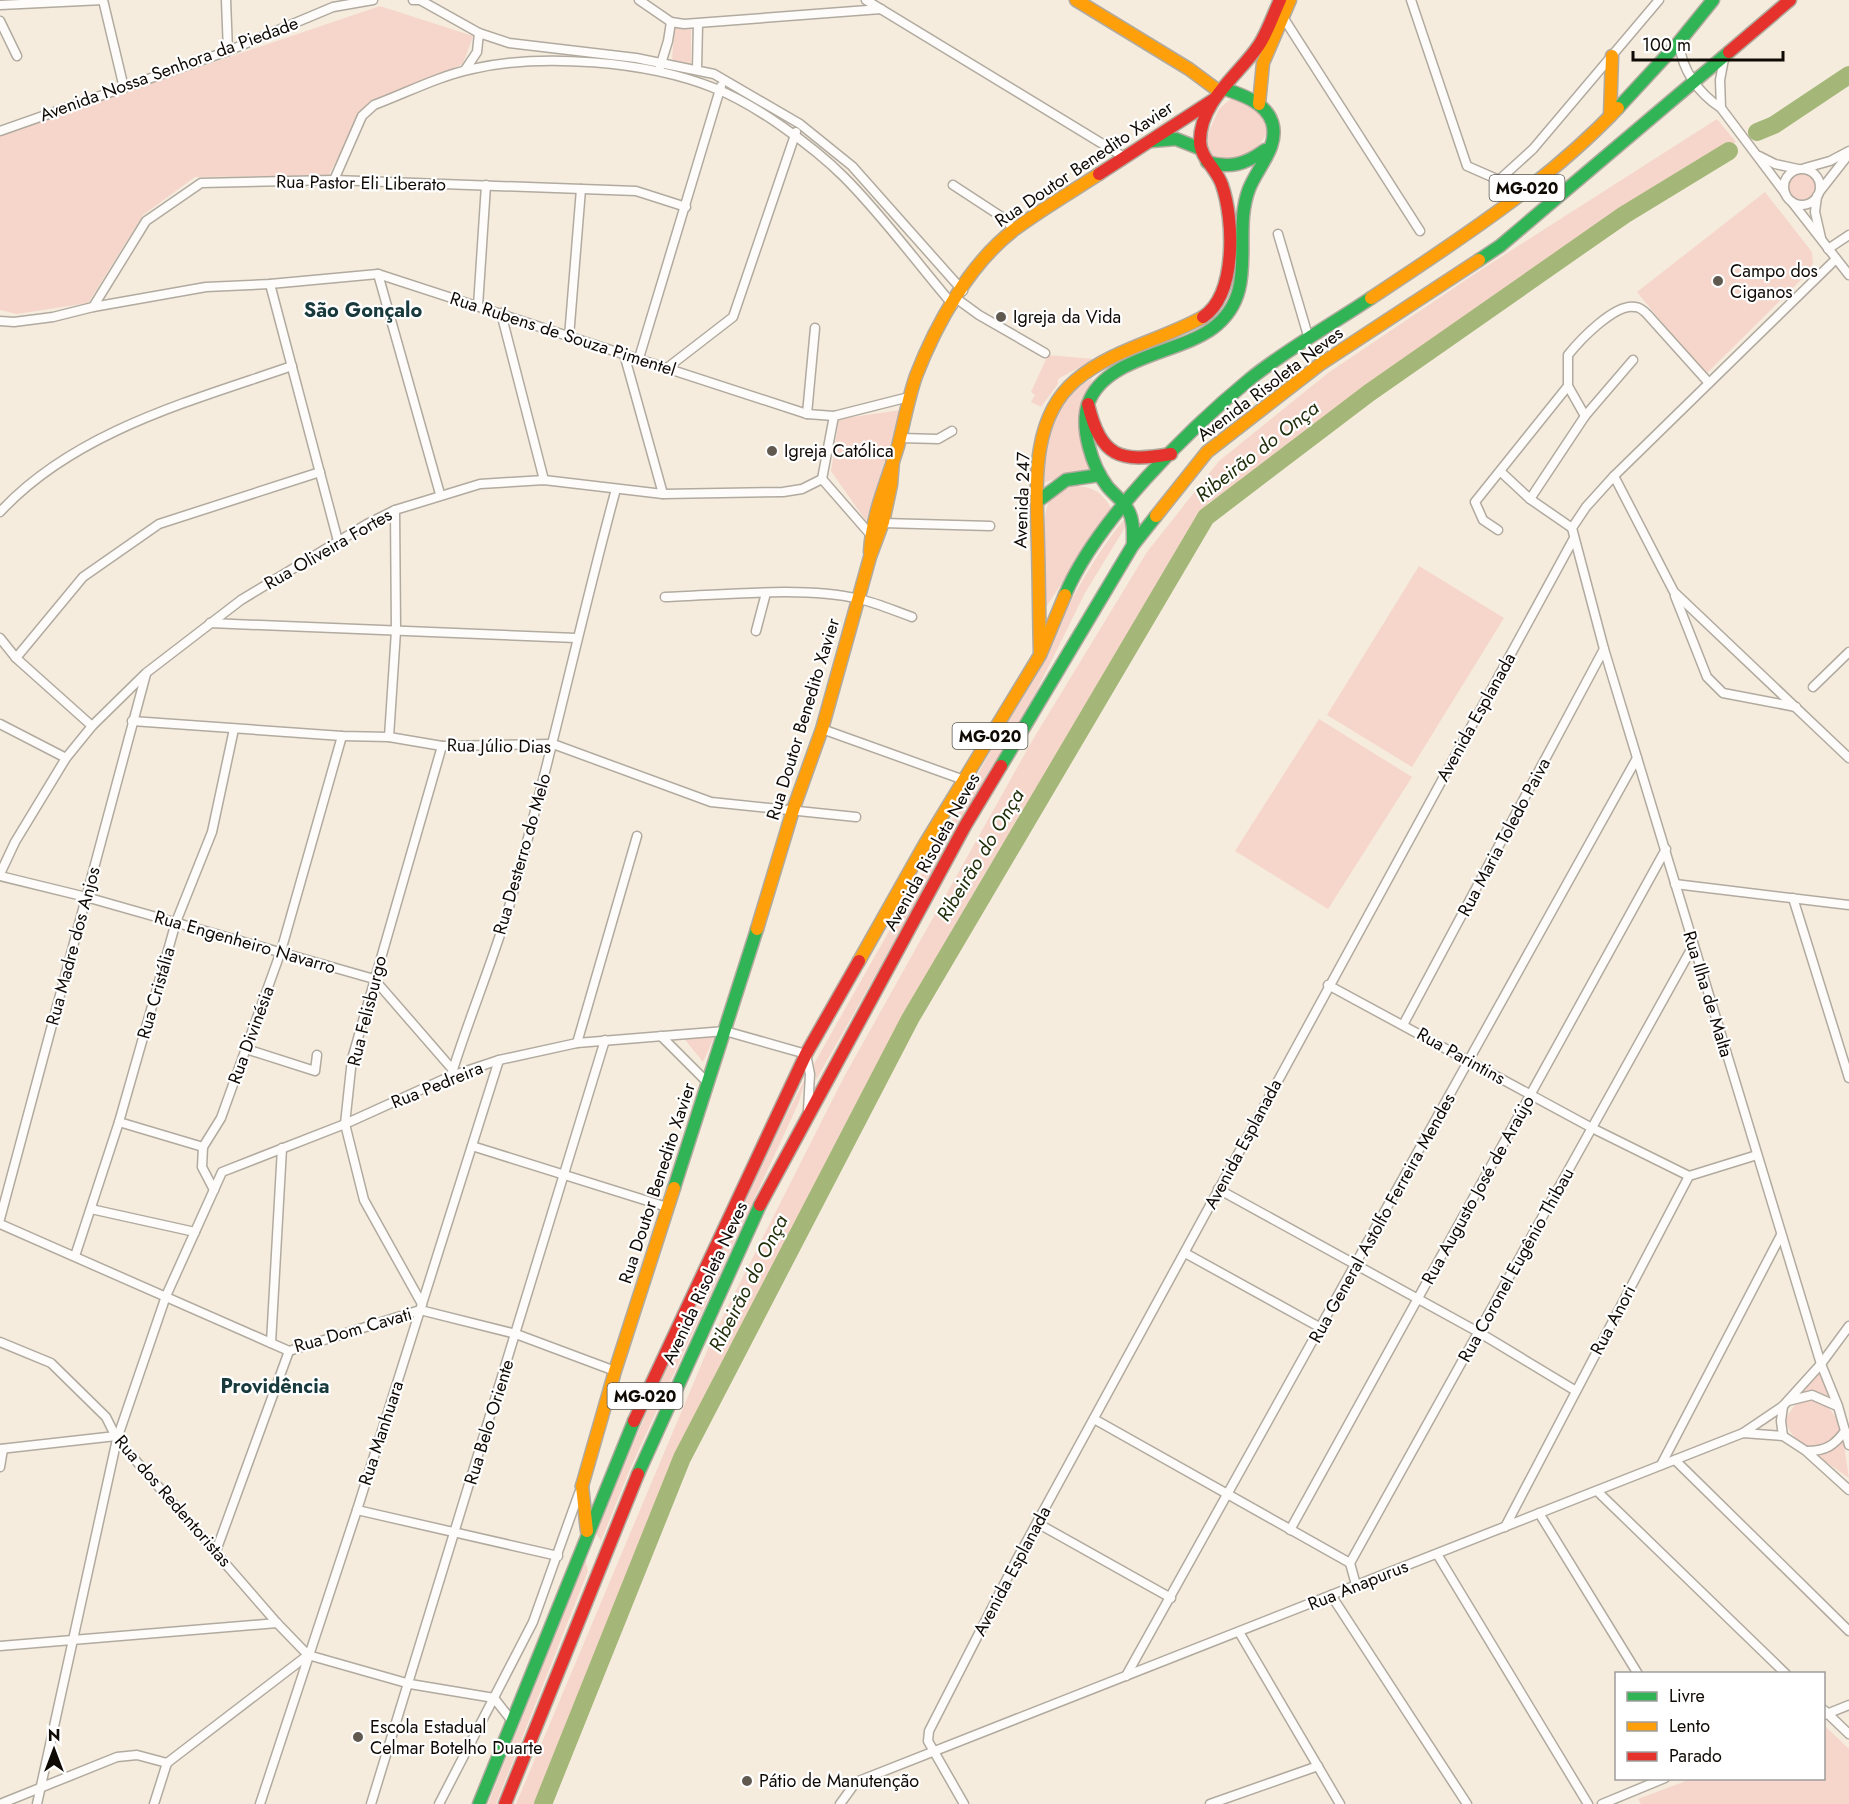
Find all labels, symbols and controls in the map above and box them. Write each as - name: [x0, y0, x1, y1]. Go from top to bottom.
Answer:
- street label: Avenida Nossa Senhora da Piedade: [36, 10, 302, 128]
- scale bar: [1633, 24, 1783, 62]
- text: 100 m: [1642, 32, 1691, 58]
- street label: Rua Doutor Benedito Xavier: [990, 94, 1179, 233]
- street label: Rua Pastor Eli Liberato: [276, 169, 446, 197]
- road number: MG-020: [1490, 175, 1564, 201]
- place label: Campo dos Ciganos: [1730, 258, 1818, 305]
- marker: Campo dos Ciganos: [1711, 274, 1725, 288]
- street label: Rua Rubens de Souza Pimentel: [447, 285, 679, 383]
- district label: São Gonçalo: [304, 296, 423, 325]
- place label: Igreja da Vida: [1013, 304, 1121, 330]
- marker: Igreja da Vida: [994, 310, 1008, 324]
- street label: Avenida Risoleta Neves: [1191, 320, 1349, 448]
- water label: Ribeirão do Onça: [1189, 394, 1325, 509]
- place label: Igreja Católica: [784, 438, 894, 464]
- marker: Igreja Católica: [765, 444, 779, 458]
- street label: Avenida 247: [1007, 451, 1037, 549]
- street label: Rua Oliveira Fortes: [259, 502, 397, 596]
- street label: Rua Doutor Benedito Xavier: [760, 614, 846, 823]
- street label: Avenida Esplanada: [1430, 648, 1522, 786]
- road number: MG-020: [952, 723, 1028, 749]
- street label: Rua Júlio Dias: [447, 732, 551, 760]
- street label: Rua Maria Toledo Paiva: [1451, 753, 1557, 921]
- street label: Avenida Risoleta Neves: [878, 768, 986, 936]
- street label: Rua Desterro do Melo: [487, 770, 557, 938]
- water label: Ribeirão do Onça: [929, 784, 1031, 927]
- street label: Rua Madre dos Anjos: [39, 864, 107, 1028]
- street label: Rua Engenheiro Navarro: [151, 904, 339, 980]
- street label: Rua Ilha de Malta: [1676, 928, 1740, 1060]
- street label: Rua Cristália: [130, 944, 182, 1042]
- street label: Rua Felisburgo: [341, 953, 393, 1069]
- street label: Rua Divinésia: [221, 982, 281, 1088]
- street label: Rua Parintins: [1412, 1021, 1510, 1091]
- street label: Rua Pedreira: [387, 1055, 487, 1115]
- street label: Avenida Esplanada: [1198, 1075, 1288, 1213]
- street label: Rua Doutor Benedito Xavier: [612, 1078, 702, 1287]
- street label: Rua General Astolfo Ferreira Mendes: [1302, 1088, 1462, 1348]
- street label: Rua Augusto José de Araújo: [1415, 1091, 1541, 1289]
- street label: Rua Coronel Eugênio Thibau: [1452, 1163, 1580, 1367]
- street label: Avenida Risoleta Neves: [656, 1197, 754, 1369]
- water label: Ribeirão do Onça: [702, 1210, 795, 1357]
- street label: Rua Anori: [1584, 1281, 1642, 1359]
- street label: Rua Dom Cavati: [291, 1301, 415, 1359]
- street label: Rua Belo Oriente: [458, 1356, 520, 1488]
- district label: Providência: [220, 1372, 330, 1401]
- street label: Rua Manhuara: [352, 1377, 410, 1489]
- road number: MG-020: [608, 1383, 682, 1409]
- street label: Rua dos Redentoristas: [108, 1429, 238, 1573]
- street label: Avenida Esplanada: [967, 1502, 1057, 1640]
- street label: Rua Anapurus: [1304, 1553, 1412, 1617]
- legend: [1615, 1672, 1825, 1780]
- text: Livre: [1669, 1683, 1705, 1709]
- text: Lento: [1669, 1713, 1710, 1739]
- place label: Escola Estadual Celmar Botelho Duarte: [370, 1714, 542, 1761]
- north arrow: [24, 1720, 84, 1780]
- text: N: [48, 1724, 60, 1747]
- marker: Escola Estadual Celmar Botelho Duarte: [351, 1730, 365, 1744]
- text: Parado: [1669, 1743, 1722, 1769]
- place label: Pátio de Manutenção: [759, 1768, 919, 1794]
- marker: Pátio de Manutenção: [740, 1774, 754, 1788]

